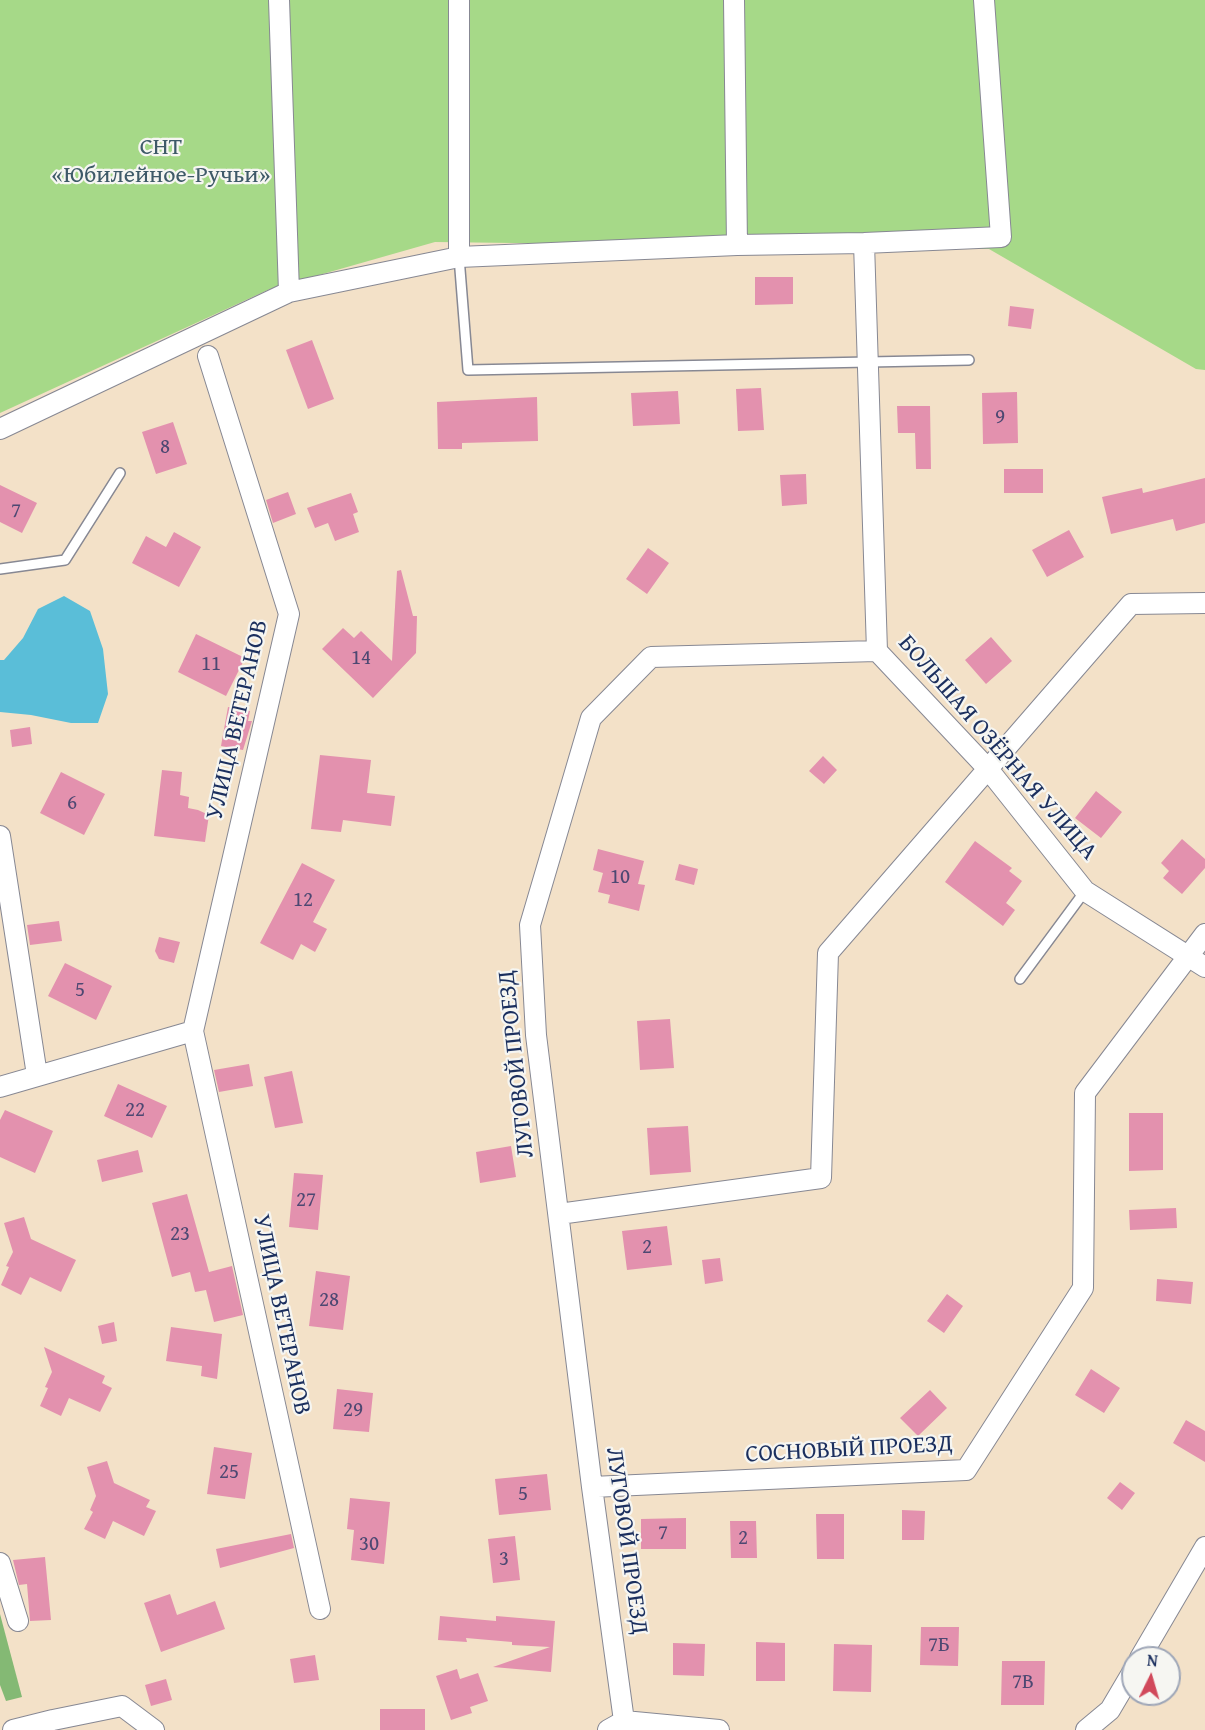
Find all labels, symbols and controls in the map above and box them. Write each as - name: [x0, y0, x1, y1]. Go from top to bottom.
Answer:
- park label: СНТ «Юбилейное-Ручьи»: [52, 134, 270, 190]
- house number: 9: [995, 405, 1005, 431]
- house number: 8: [160, 435, 170, 461]
- house number: 7: [11, 499, 21, 525]
- street label: УЛИЦА ВЕТЕРАНОВ: [201, 617, 275, 823]
- street label: БОЛЬШАЯ ОЗЁРНАЯ УЛИЦА: [891, 630, 1103, 866]
- house number: 14: [351, 646, 371, 672]
- house number: 11: [201, 652, 221, 678]
- house number: 6: [67, 791, 77, 817]
- house number: 10: [610, 865, 630, 891]
- house number: 12: [293, 888, 313, 914]
- street label: ЛУГОВОЙ ПРОЕЗД: [493, 969, 541, 1159]
- house number: 5: [75, 978, 85, 1004]
- house number: 22: [125, 1098, 145, 1124]
- house number: 27: [296, 1188, 316, 1214]
- street label: УЛИЦА ВЕТЕРАНОВ: [246, 1212, 316, 1418]
- house number: 23: [170, 1222, 190, 1248]
- house number: 2: [642, 1235, 652, 1261]
- house number: 28: [319, 1288, 339, 1314]
- house number: 29: [343, 1398, 363, 1424]
- street label: СОСНОВЫЙ ПРОЕЗД: [745, 1430, 953, 1470]
- street label: ЛУГОВОЙ ПРОЕЗД: [599, 1446, 653, 1636]
- house number: 25: [219, 1460, 239, 1486]
- house number: 5: [518, 1482, 528, 1508]
- house number: 7: [658, 1521, 668, 1547]
- house number: 2: [738, 1526, 748, 1552]
- house number: 30: [359, 1532, 379, 1558]
- house number: 3: [499, 1547, 509, 1573]
- house number: 7Б: [928, 1633, 950, 1659]
- north arrow: [1121, 1646, 1181, 1706]
- text: N: [1146, 1648, 1159, 1672]
- house number: 7В: [1012, 1670, 1034, 1696]

